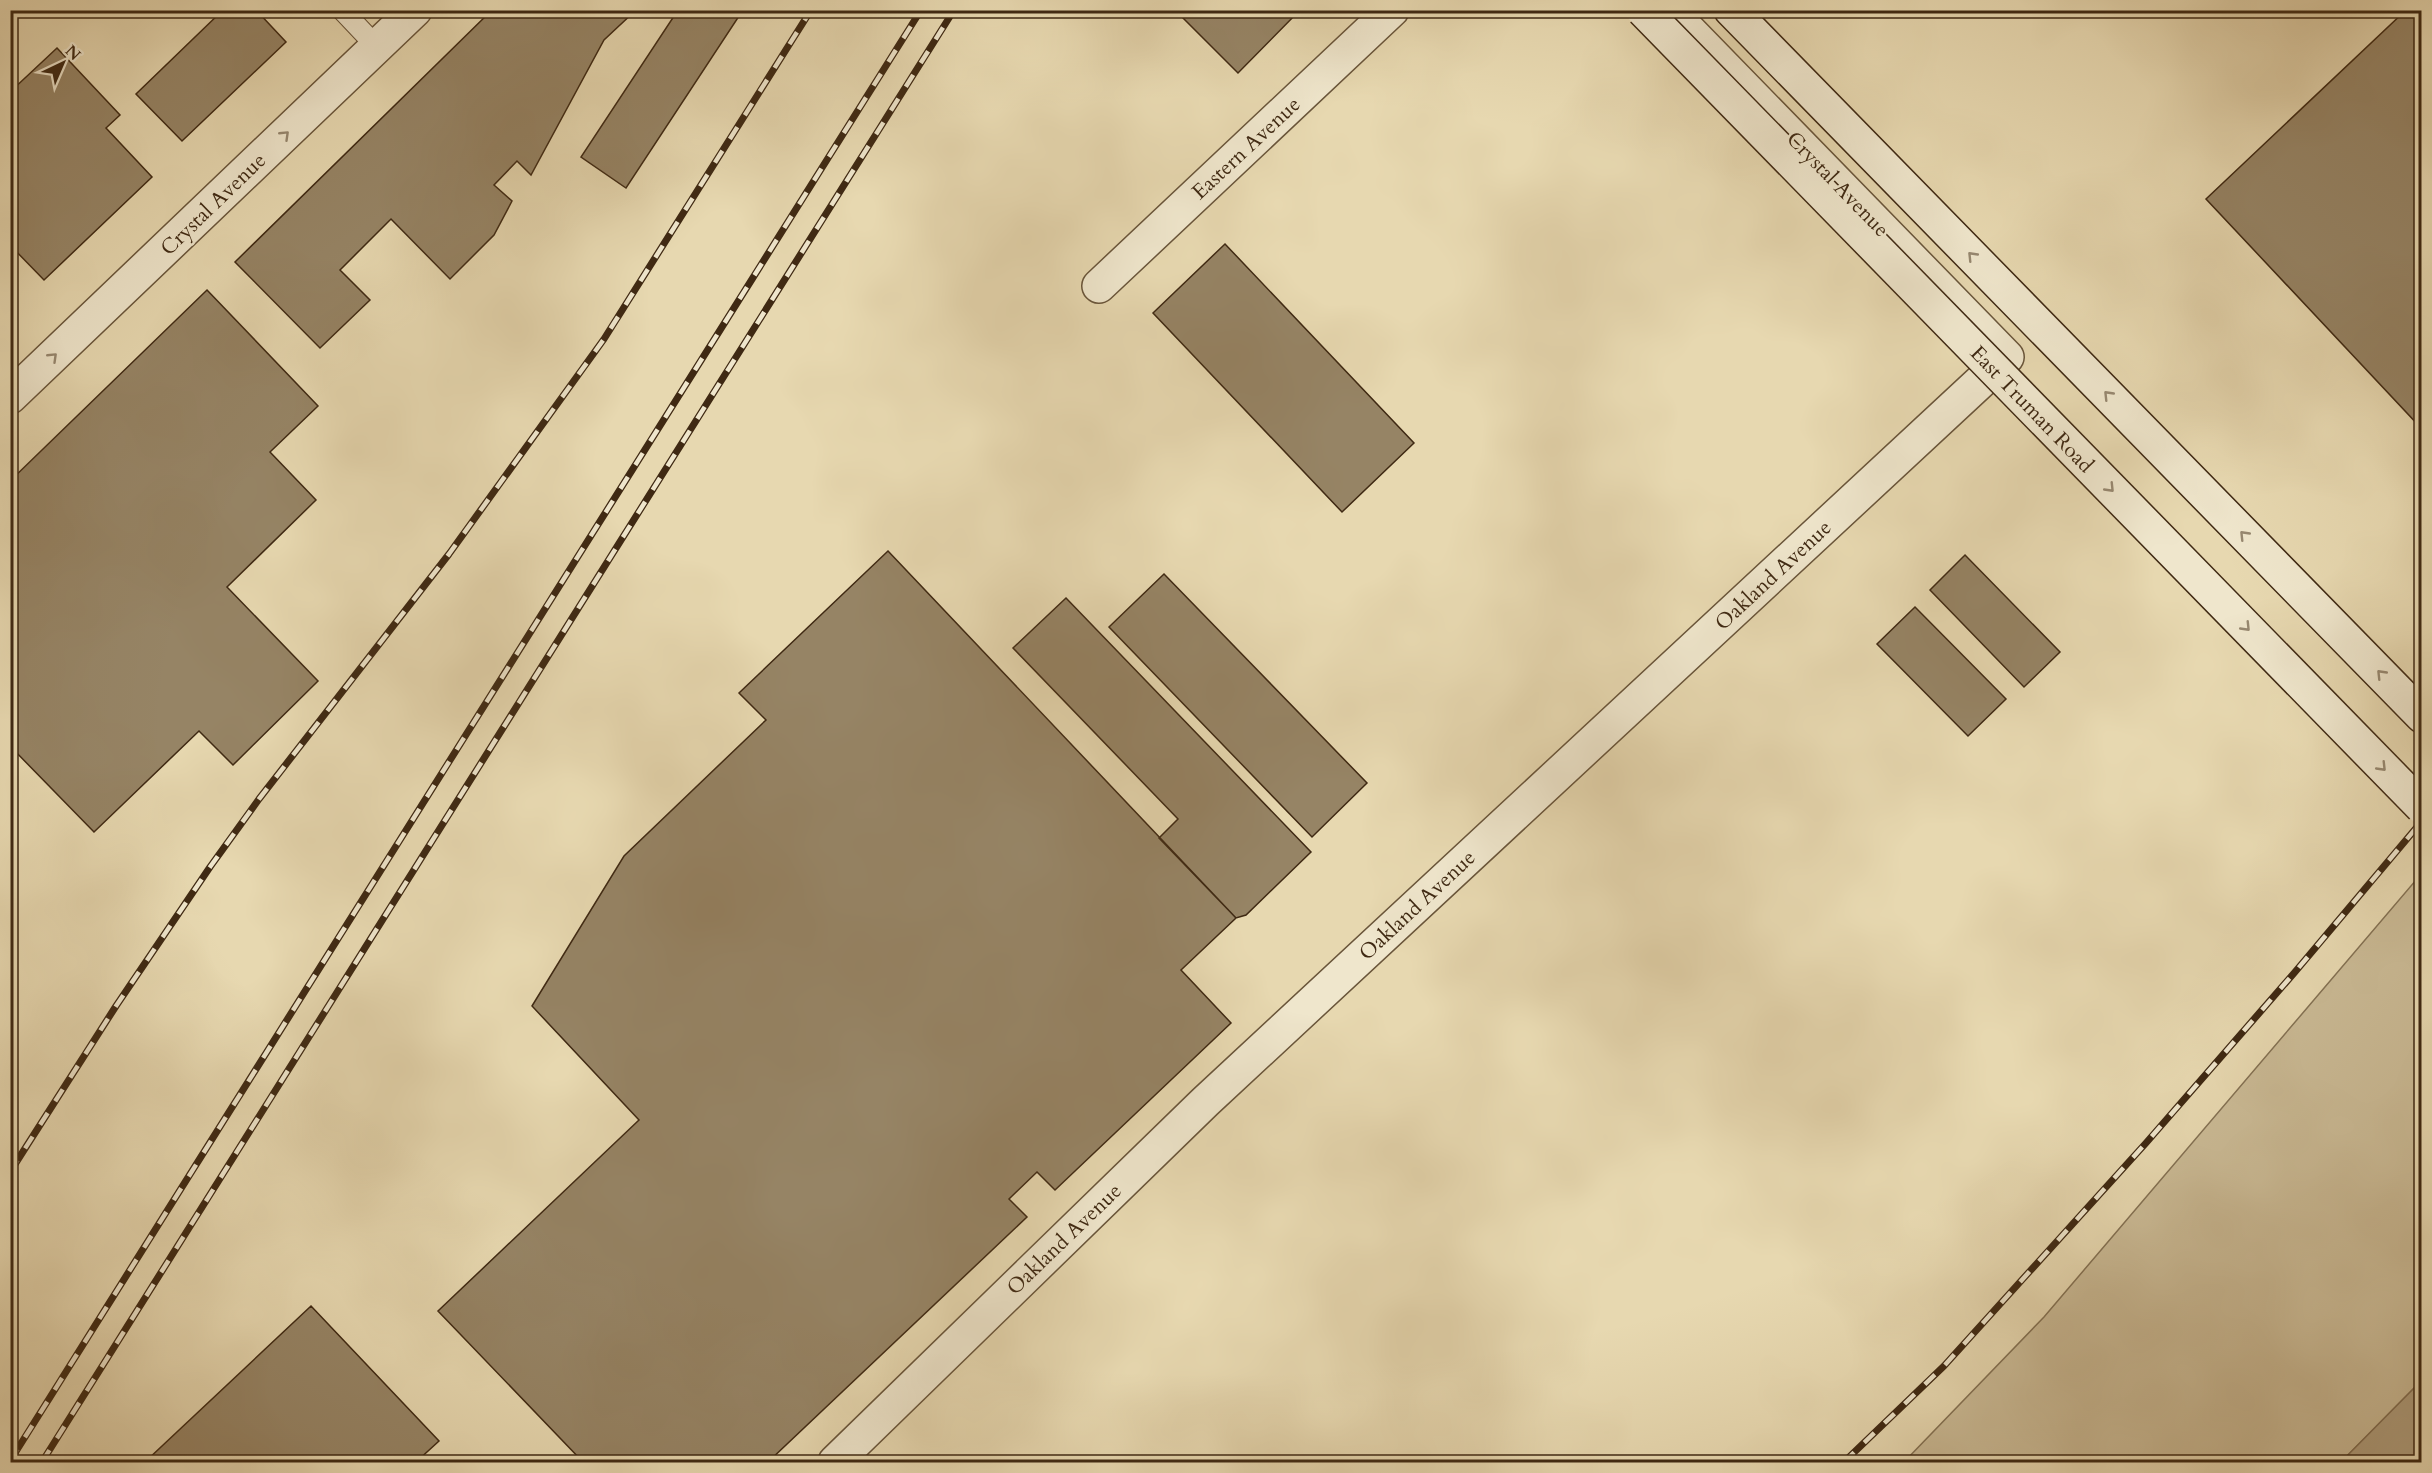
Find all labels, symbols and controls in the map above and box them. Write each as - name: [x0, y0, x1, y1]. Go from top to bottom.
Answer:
- north arrow: [33, 33, 93, 93]
- text: N: [60, 40, 85, 66]
- street label: Eastern Avenue: [1186, 91, 1307, 206]
- street label: Crystal Avenue: [1780, 125, 1896, 244]
- one-way arrow: [277, 131, 288, 142]
- street label: Crystal Avenue: [154, 146, 273, 262]
- one-way arrow: [1968, 252, 1979, 263]
- street label: East Truman Road: [1963, 339, 2100, 479]
- one-way arrow: [45, 353, 56, 364]
- one-way arrow: [2104, 392, 2115, 402]
- one-way arrow: [2103, 481, 2114, 491]
- street label: Oakland Avenue: [1709, 514, 1838, 637]
- one-way arrow: [2241, 531, 2252, 542]
- one-way arrow: [2239, 621, 2250, 631]
- one-way arrow: [2377, 671, 2388, 682]
- one-way arrow: [2375, 759, 2386, 770]
- street label: Oakland Avenue: [1353, 844, 1482, 967]
- street label: Oakland Avenue: [1000, 1177, 1128, 1302]

